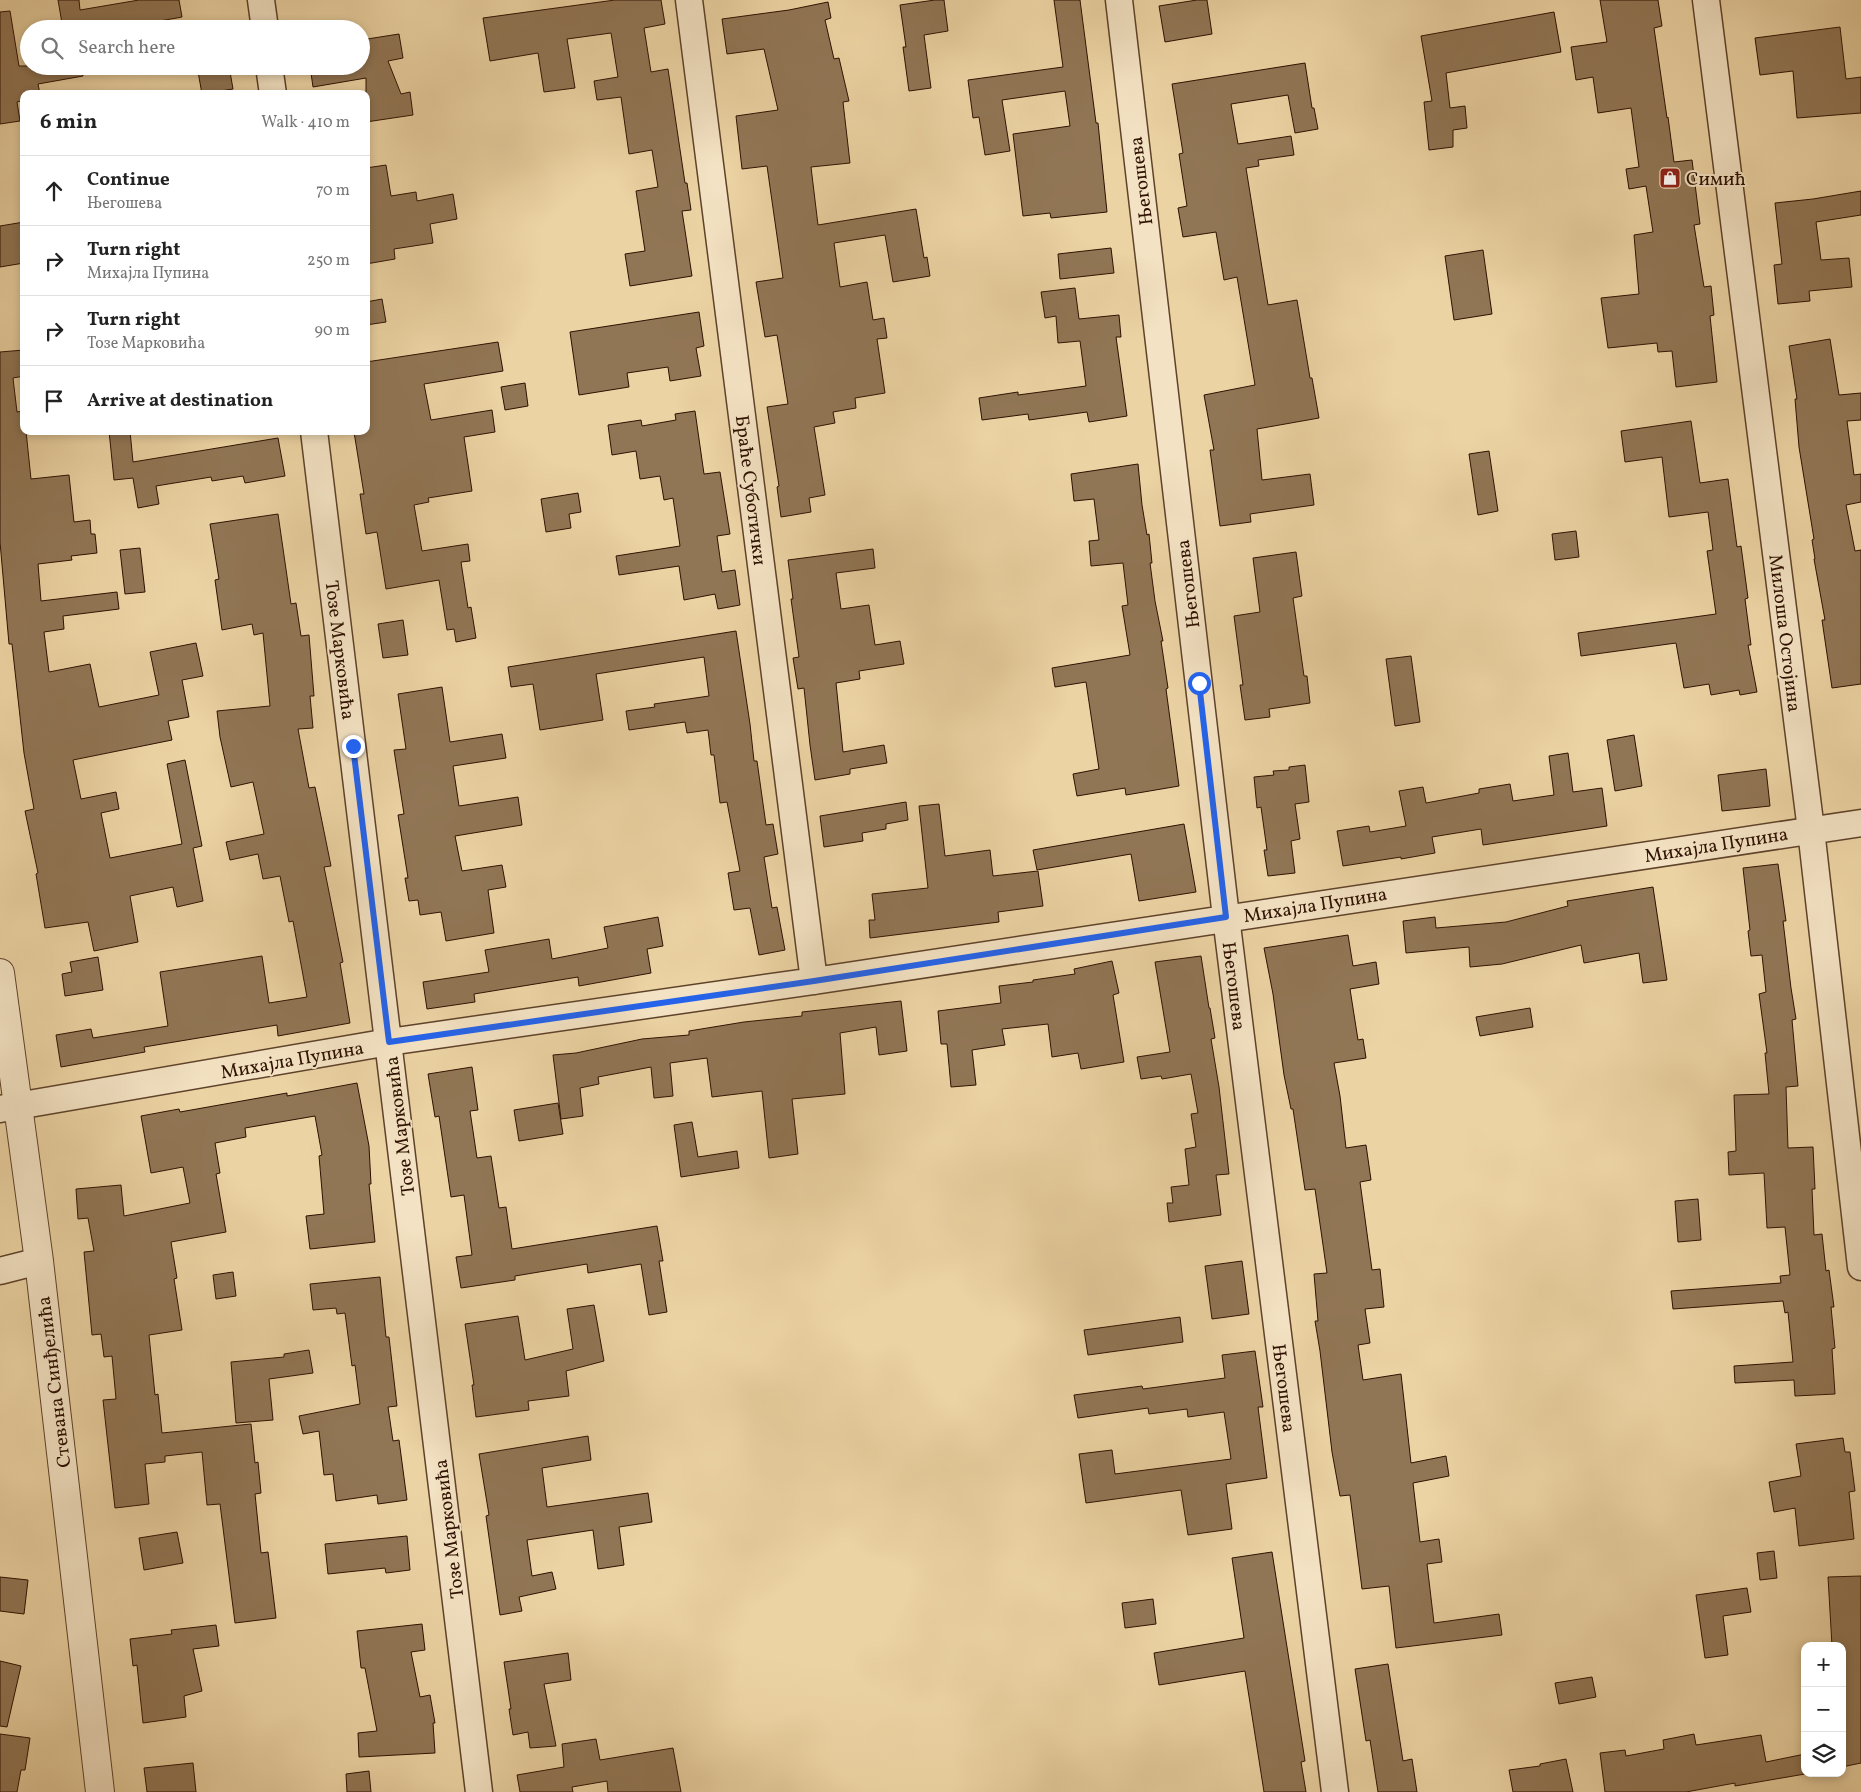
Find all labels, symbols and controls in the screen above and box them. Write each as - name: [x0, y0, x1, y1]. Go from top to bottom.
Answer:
- search box: [20, 20, 370, 75]
- icon: search: [38, 34, 66, 62]
- text: Search here: [78, 35, 175, 61]
- text: 6 min: [40, 108, 97, 137]
- text: Walk · 410 m: [261, 112, 350, 134]
- street label: Његошева: [1124, 135, 1160, 227]
- shop icon: Симић: [1658, 166, 1682, 190]
- text: Continue: [87, 167, 170, 193]
- place label: Симић: [1686, 167, 1746, 193]
- icon: ahead: [40, 177, 68, 205]
- text: 70 m: [316, 180, 350, 202]
- text: Његошева: [87, 193, 162, 215]
- text: Turn right: [87, 237, 180, 263]
- icon: right: [40, 247, 68, 275]
- text: 250 m: [307, 250, 350, 272]
- text: Михајла Пупина: [87, 263, 209, 285]
- text: Turn right: [87, 307, 180, 333]
- icon: right: [40, 317, 68, 345]
- text: 90 m: [314, 320, 350, 342]
- text: Тозе Марковића: [87, 333, 205, 355]
- icon: arrive: [40, 387, 68, 415]
- text: Arrive at destination: [87, 388, 273, 414]
- street label: Браће Суботички: [728, 414, 772, 567]
- street label: Његошева: [1171, 538, 1207, 630]
- street label: Милоша Остојина: [1761, 553, 1807, 714]
- street label: Тозе Марковића: [318, 579, 360, 721]
- route start: [1188, 672, 1211, 695]
- route end: [342, 735, 365, 758]
- street label: Михајла Пупина: [1643, 822, 1790, 870]
- street label: Михајла Пупина: [1242, 882, 1389, 930]
- street label: Његошева: [1215, 940, 1251, 1032]
- street label: Михајла Пупина: [219, 1036, 366, 1086]
- street label: Тозе Марковића: [380, 1055, 422, 1197]
- street label: Стевана Синђелића: [32, 1295, 78, 1469]
- street label: Његошева: [1265, 1342, 1301, 1434]
- street label: Тозе Марковића: [429, 1458, 471, 1600]
- map controls: [1801, 1642, 1846, 1777]
- button: +: [1801, 1642, 1846, 1687]
- button: −: [1801, 1687, 1846, 1732]
- button: layers: [1801, 1732, 1846, 1777]

